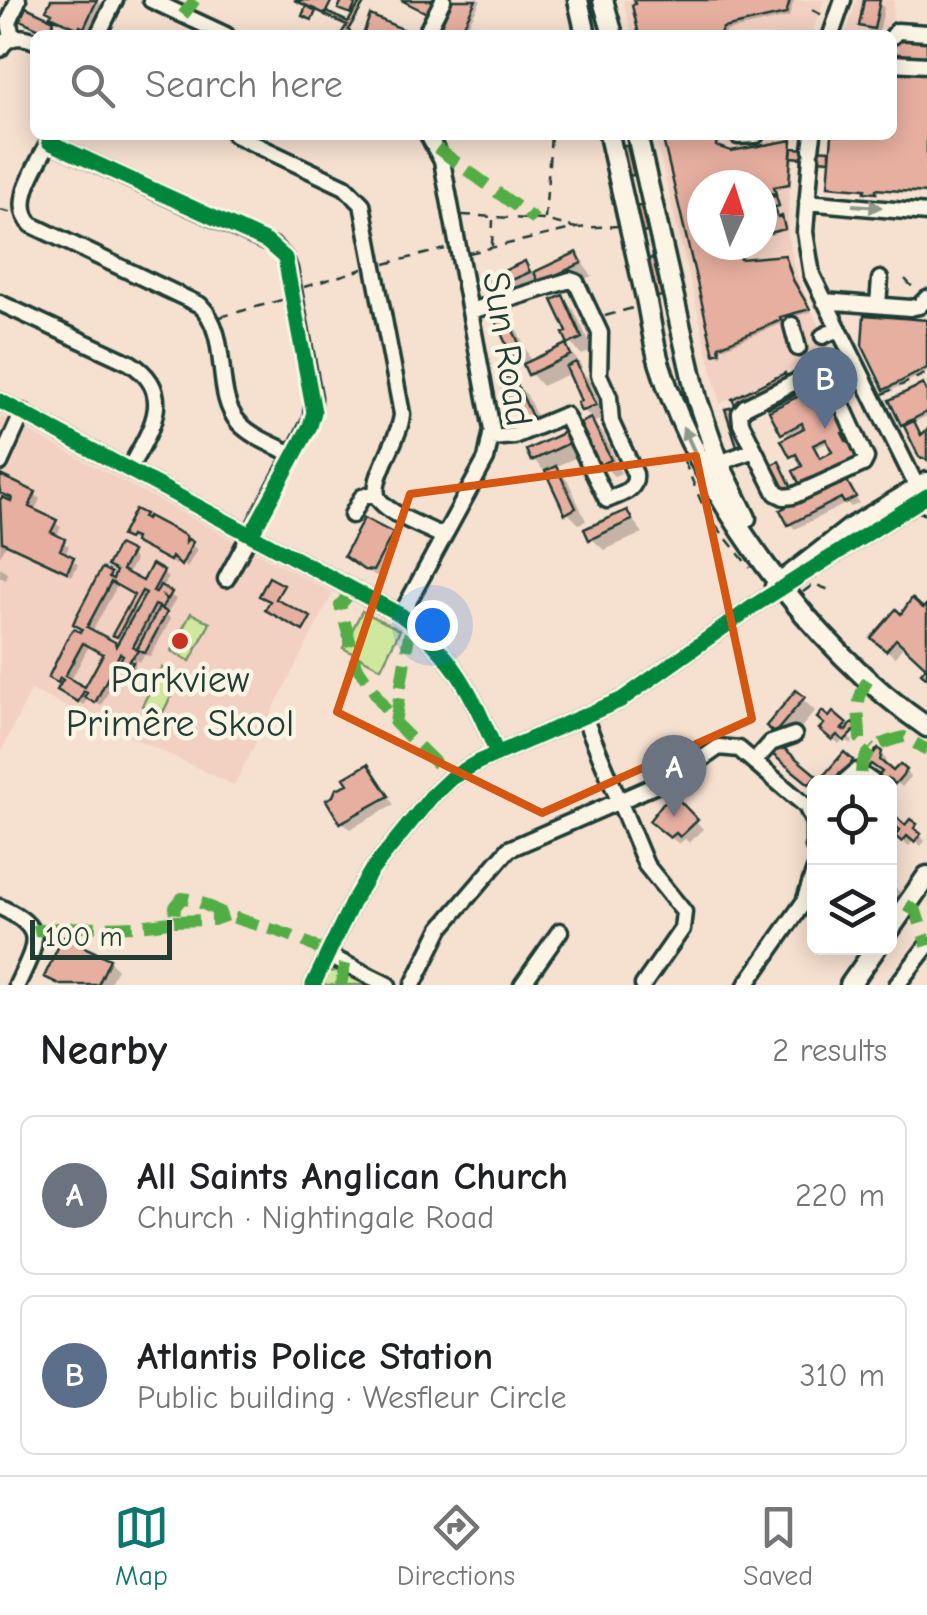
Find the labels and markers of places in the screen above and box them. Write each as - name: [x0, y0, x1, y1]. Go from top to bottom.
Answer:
- pin: B: [792, 346, 858, 429]
- marker: Parkview Primêre Skool: [169, 630, 191, 652]
- place label: Parkview Primêre Skool: [66, 658, 294, 746]
- pin: A: [642, 734, 706, 817]

